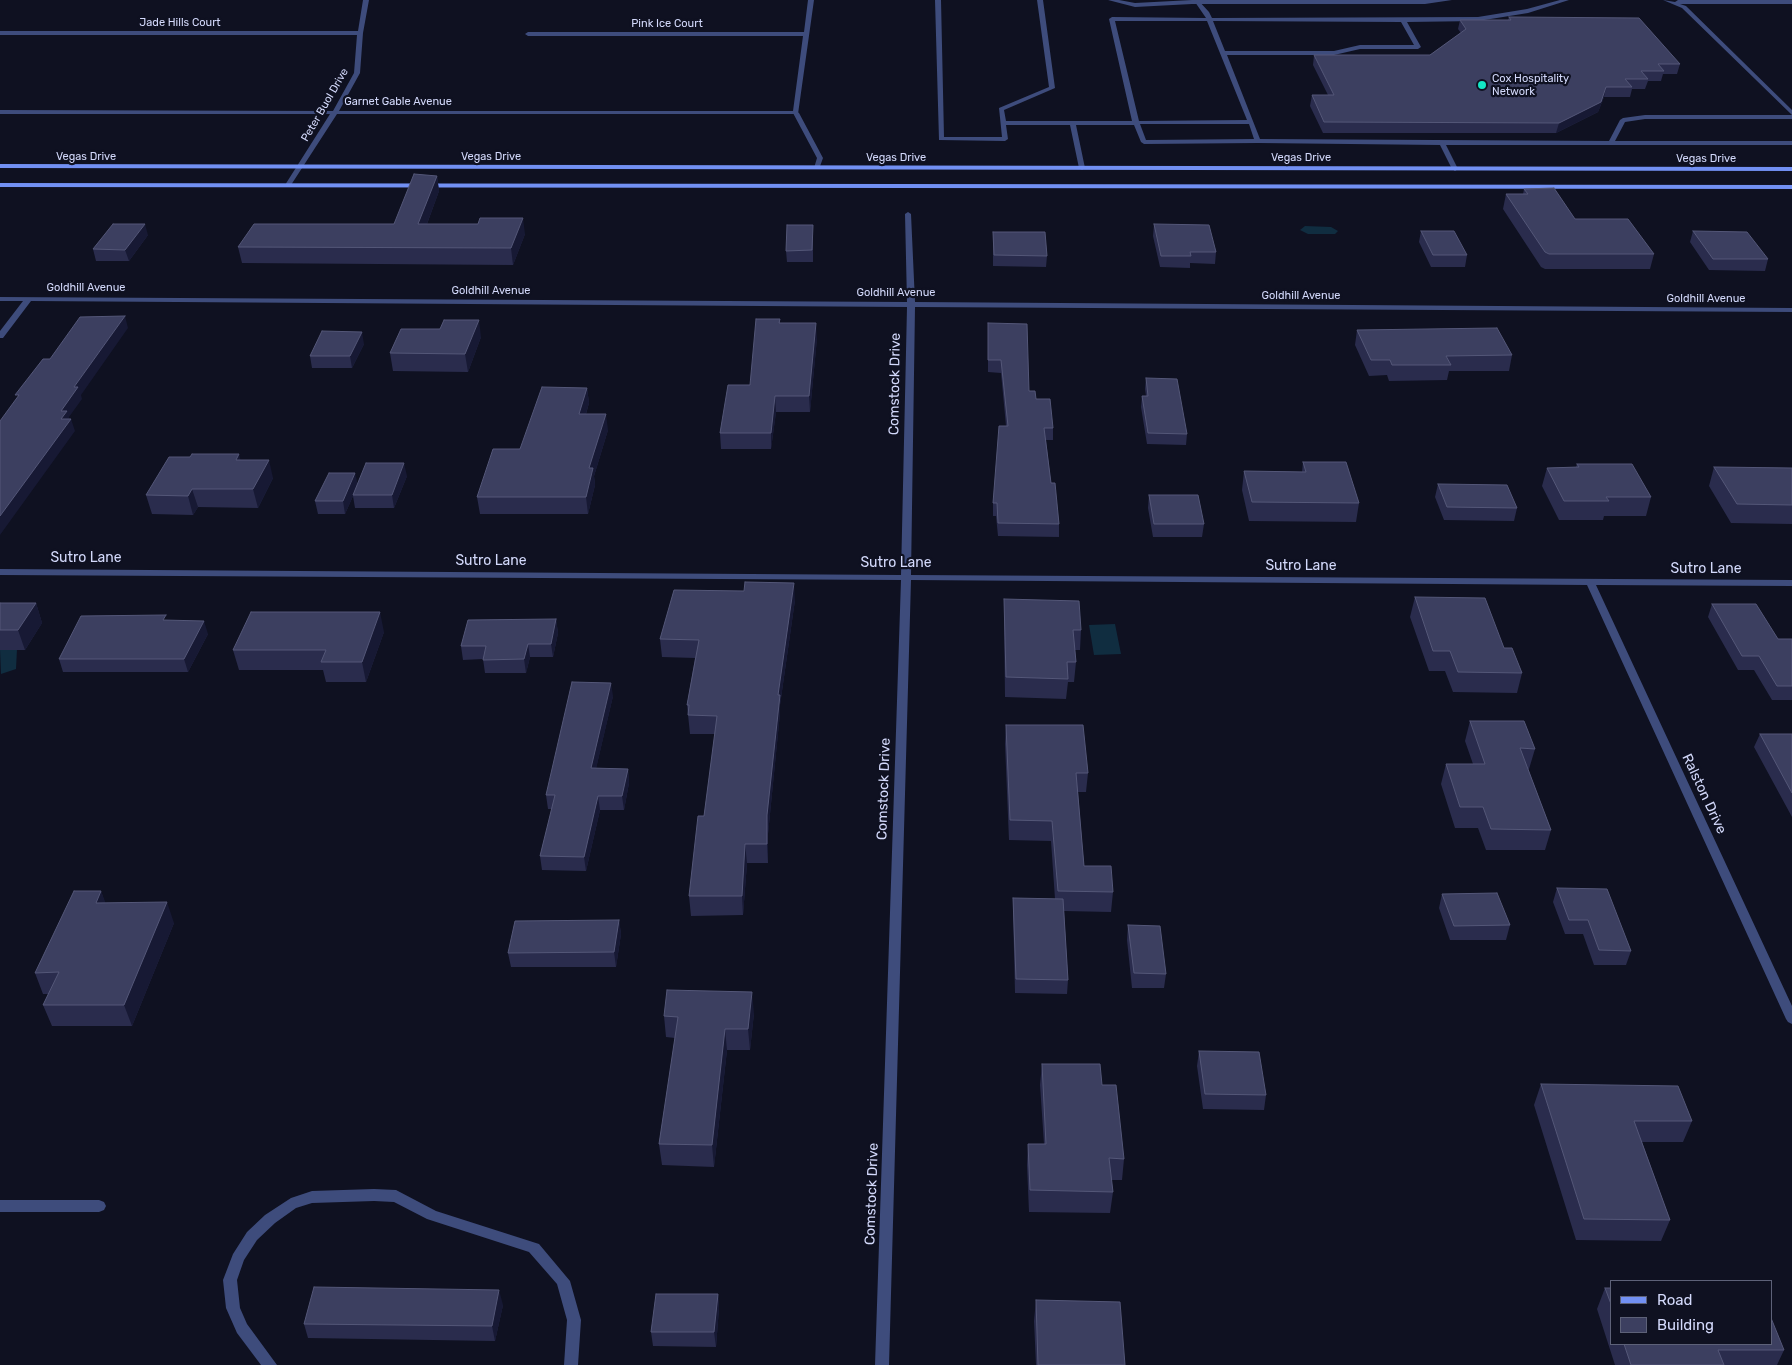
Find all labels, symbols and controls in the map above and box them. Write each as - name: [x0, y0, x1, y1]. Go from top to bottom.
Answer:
- street label: Jade Hills Court: [139, 16, 221, 30]
- street label: Pink Ice Court: [631, 17, 703, 31]
- street label: Peter Buol Drive: [299, 66, 351, 144]
- place label: Cox Hospitality Network: [1492, 72, 1569, 98]
- marker: Cox Hospitality Network: [1476, 79, 1488, 91]
- street label: Garnet Gable Avenue: [344, 95, 452, 109]
- street label: Vegas Drive: [56, 150, 116, 164]
- street label: Vegas Drive: [461, 150, 521, 164]
- street label: Vegas Drive: [866, 151, 926, 165]
- street label: Vegas Drive: [1271, 151, 1331, 165]
- street label: Vegas Drive: [1676, 152, 1736, 166]
- street label: Goldhill Avenue: [47, 281, 125, 295]
- street label: Goldhill Avenue: [452, 284, 530, 298]
- street label: Goldhill Avenue: [857, 286, 935, 300]
- street label: Goldhill Avenue: [1262, 289, 1340, 303]
- street label: Goldhill Avenue: [1667, 292, 1745, 306]
- street label: Comstock Drive: [886, 333, 904, 435]
- street label: Sutro Lane: [50, 550, 122, 566]
- street label: Sutro Lane: [455, 553, 527, 569]
- street label: Sutro Lane: [860, 555, 932, 571]
- street label: Sutro Lane: [1265, 558, 1337, 574]
- street label: Sutro Lane: [1670, 561, 1742, 577]
- street label: Comstock Drive: [874, 737, 894, 841]
- street label: Ralston Drive: [1678, 751, 1730, 837]
- street label: Comstock Drive: [862, 1142, 882, 1246]
- legend: [1610, 1280, 1772, 1345]
- text: Road: [1657, 1291, 1693, 1309]
- text: Building: [1657, 1316, 1714, 1334]

